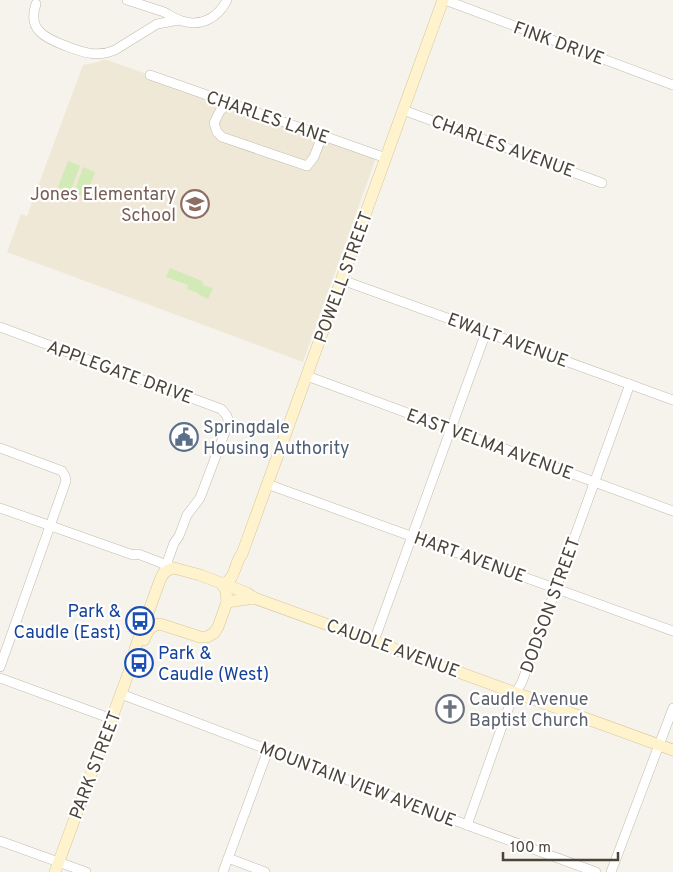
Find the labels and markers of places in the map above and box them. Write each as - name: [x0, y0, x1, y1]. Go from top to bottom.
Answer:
- place label: Jones Elementary School: [30, 184, 176, 228]
- school or university icon: Jones Elementary School: [180, 189, 210, 219]
- place label: Springdale Housing Authority: [203, 417, 349, 461]
- public building icon: Springdale Housing Authority: [169, 422, 199, 452]
- place label: Park & Caudle (East): [14, 601, 121, 645]
- bus stop icon: Park & Caudle (East): [125, 606, 155, 636]
- place label: Park & Caudle (West): [158, 643, 269, 687]
- bus stop icon: Park & Caudle (West): [124, 648, 154, 678]
- place label: Caudle Avenue Baptist Church: [469, 689, 589, 733]
- church icon: Caudle Avenue Baptist Church: [435, 694, 465, 724]

